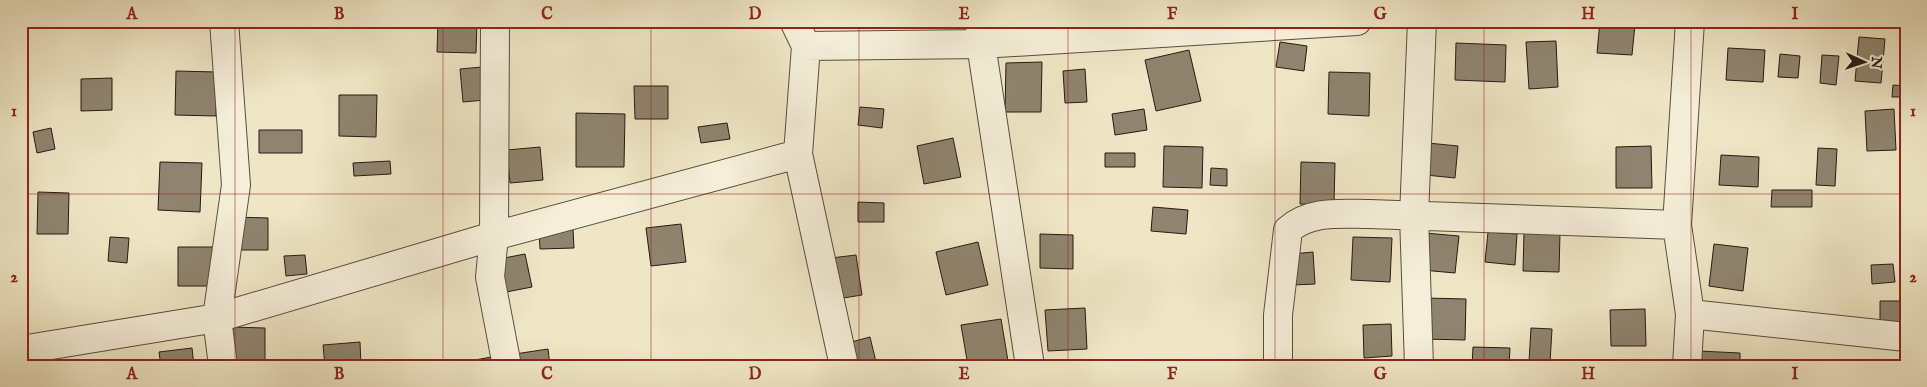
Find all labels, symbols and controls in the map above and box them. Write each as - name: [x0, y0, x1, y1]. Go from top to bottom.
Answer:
- text: A: [126, 5, 139, 25]
- text: B: [334, 5, 345, 25]
- text: C: [541, 5, 553, 25]
- text: D: [749, 5, 762, 25]
- text: E: [958, 5, 970, 25]
- text: F: [1167, 5, 1178, 25]
- text: G: [1374, 5, 1387, 25]
- text: H: [1581, 5, 1595, 25]
- text: I: [1792, 5, 1799, 25]
- north arrow: [1840, 38, 1890, 88]
- text: N: [1867, 55, 1885, 69]
- text: 1: [11, 102, 17, 122]
- text: 1: [1910, 102, 1916, 122]
- text: 2: [10, 268, 18, 288]
- text: 2: [1909, 268, 1917, 288]
- text: A: [126, 365, 139, 385]
- text: B: [334, 365, 345, 385]
- text: C: [541, 365, 553, 385]
- text: D: [749, 365, 762, 385]
- text: E: [958, 365, 970, 385]
- text: F: [1167, 365, 1178, 385]
- text: G: [1374, 365, 1387, 385]
- text: H: [1581, 365, 1595, 385]
- text: I: [1792, 365, 1799, 385]

